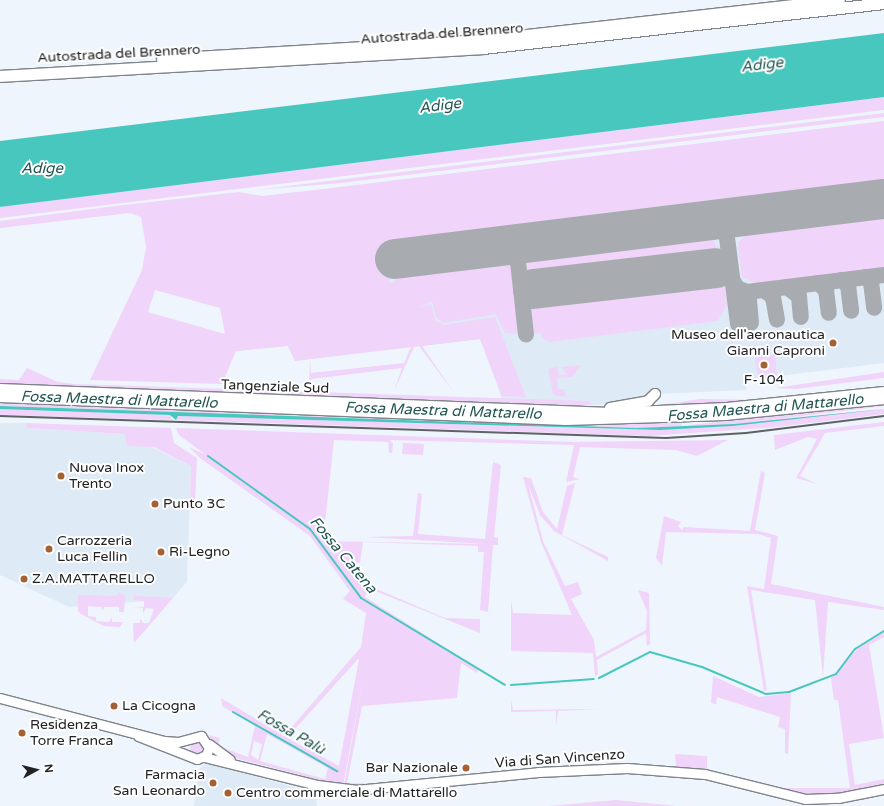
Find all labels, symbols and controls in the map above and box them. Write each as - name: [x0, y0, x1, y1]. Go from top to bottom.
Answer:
- street label: Autostrada del Brennero: [360, 20, 524, 48]
- street label: Autostrada del Brennero: [37, 41, 201, 67]
- water label: Adige: [740, 53, 784, 77]
- water label: Adige: [418, 94, 462, 118]
- water label: Adige: [21, 160, 63, 178]
- place label: Museo dell'aeronautica Gianni Caproni: [671, 327, 825, 360]
- marker: Museo dell'aeronautica Gianni Caproni: [828, 338, 838, 348]
- marker: F-104: [759, 360, 769, 370]
- place label: F-104: [744, 372, 784, 388]
- street label: Tangenziale Sud: [221, 377, 329, 397]
- water label: Fossa Maestra di Mattarello: [20, 388, 218, 412]
- water label: Fossa Maestra di Mattarello: [666, 390, 864, 426]
- water label: Fossa Maestra di Mattarello: [344, 399, 542, 423]
- place label: Nuova Inox Trento: [69, 460, 144, 492]
- marker: Nuova Inox Trento: [56, 471, 66, 481]
- place label: Punto 3C: [163, 496, 225, 512]
- marker: Punto 3C: [150, 499, 160, 509]
- water label: Fossa Catena: [306, 513, 380, 597]
- place label: Carrozzeria Luca Fellin: [57, 533, 132, 566]
- marker: Carrozzeria Luca Fellin: [44, 544, 54, 554]
- place label: Ri-Legno: [169, 544, 230, 560]
- marker: Ri-Legno: [156, 547, 166, 557]
- place label: Z.A.MATTARELLO: [32, 571, 155, 587]
- marker: Z.A.MATTARELLO: [19, 574, 29, 584]
- place label: La Cicogna: [122, 698, 196, 714]
- marker: La Cicogna: [109, 701, 119, 711]
- water label: Fossa Palù: [254, 705, 328, 759]
- place label: Residenza Torre Franca: [30, 717, 113, 750]
- marker: Residenza Torre Franca: [17, 728, 27, 738]
- street label: Via di San Vincenzo: [495, 746, 625, 772]
- north arrow: [16, 750, 56, 790]
- place label: Bar Nazionale: [366, 760, 458, 776]
- text: N: [41, 763, 55, 774]
- marker: Bar Nazionale: [461, 763, 471, 773]
- place label: Farmacia San Leonardo: [113, 767, 205, 800]
- marker: Farmacia San Leonardo: [208, 778, 218, 788]
- place label: Centro commerciale di Mattarello: [236, 785, 457, 801]
- marker: Centro commerciale di Mattarello: [223, 788, 233, 798]

